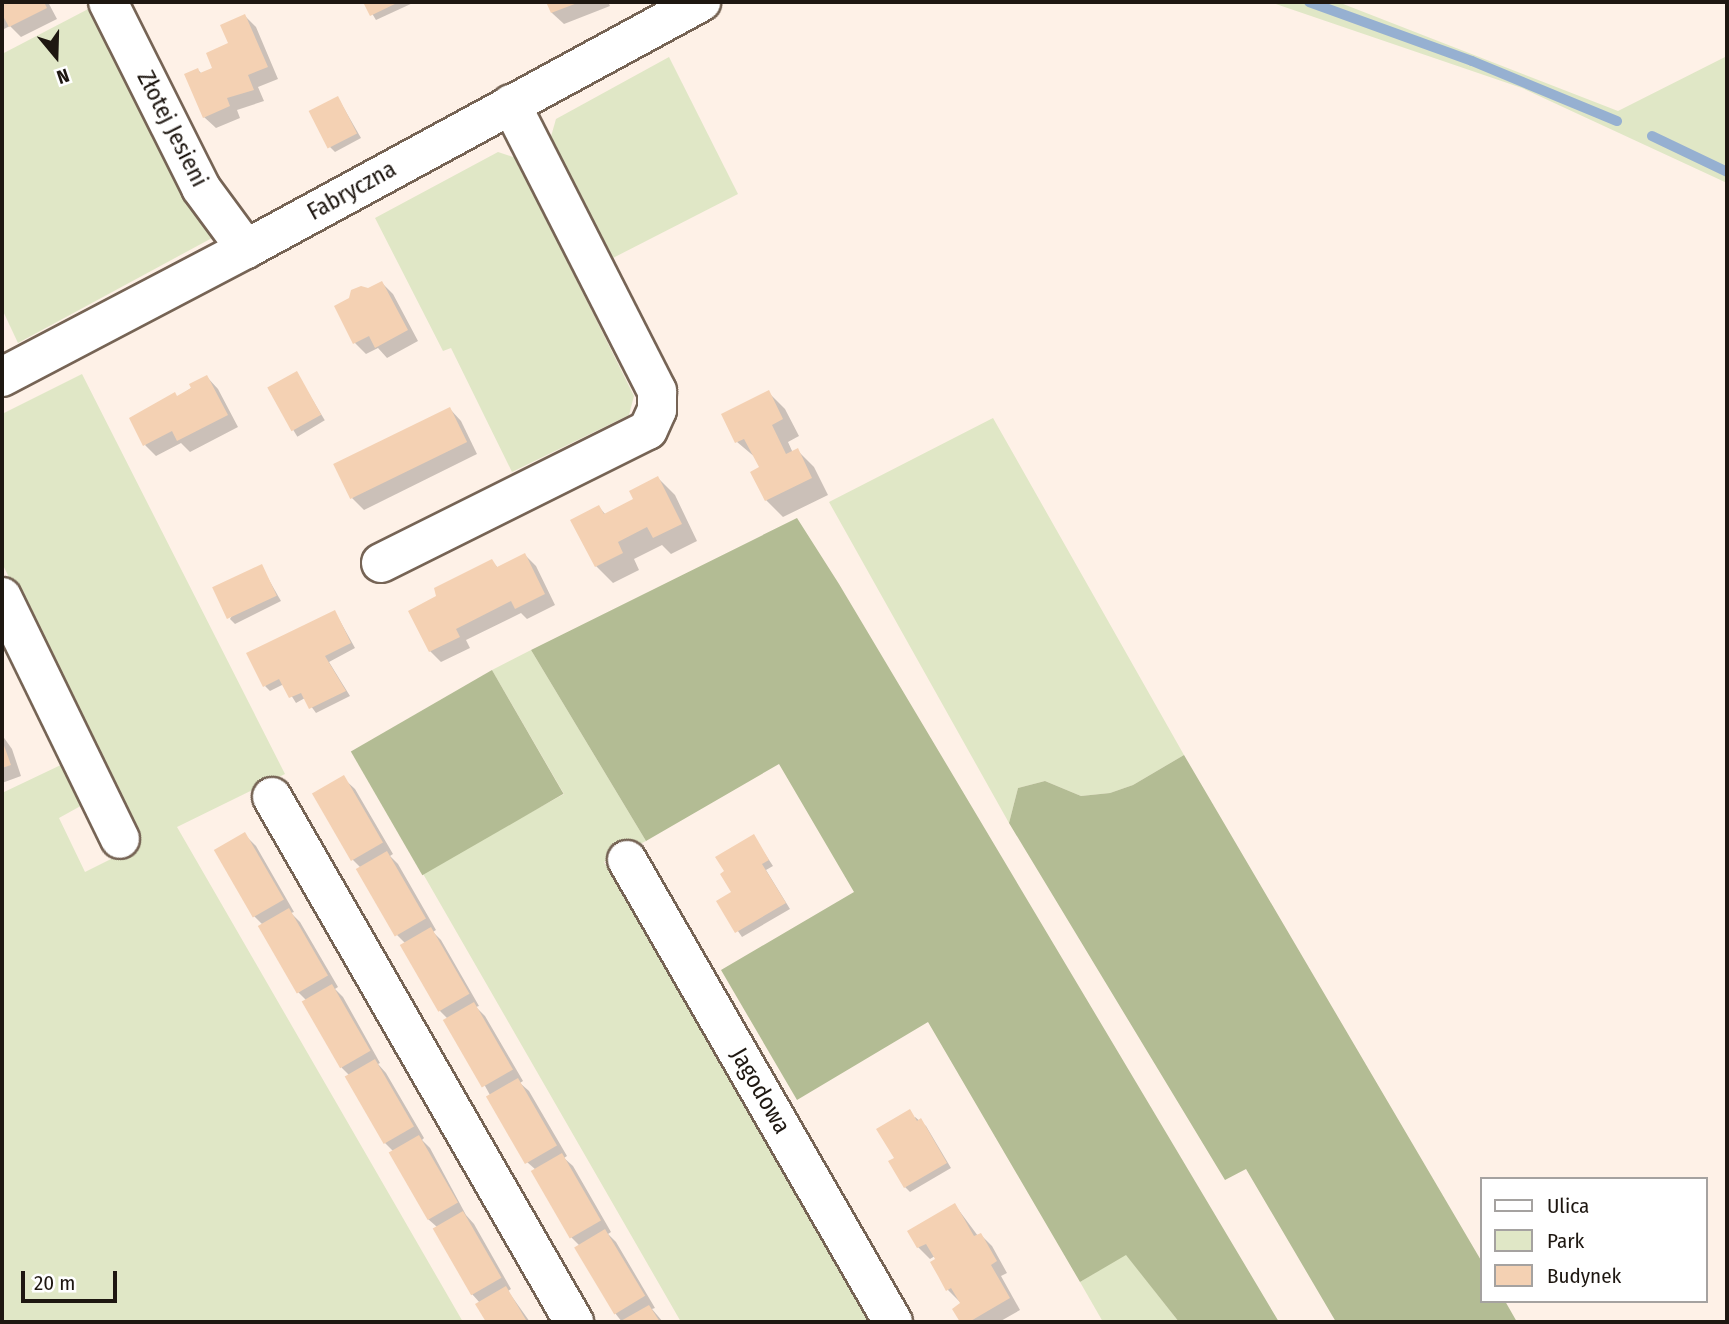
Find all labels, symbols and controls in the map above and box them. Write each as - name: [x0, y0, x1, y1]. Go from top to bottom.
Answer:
- north arrow: [21, 21, 91, 91]
- text: N: [54, 64, 72, 89]
- street label: Złotej Jesieni: [130, 66, 214, 192]
- street label: Fabryczna: [303, 155, 401, 227]
- street label: Jagodowa: [724, 1043, 796, 1139]
- legend: [1480, 1177, 1708, 1303]
- text: Ulica: [1547, 1193, 1589, 1219]
- text: Park: [1547, 1228, 1584, 1254]
- scale bar: [24, 1258, 121, 1302]
- text: Budynek: [1547, 1263, 1621, 1289]
- text: 20 m: [34, 1270, 75, 1296]

